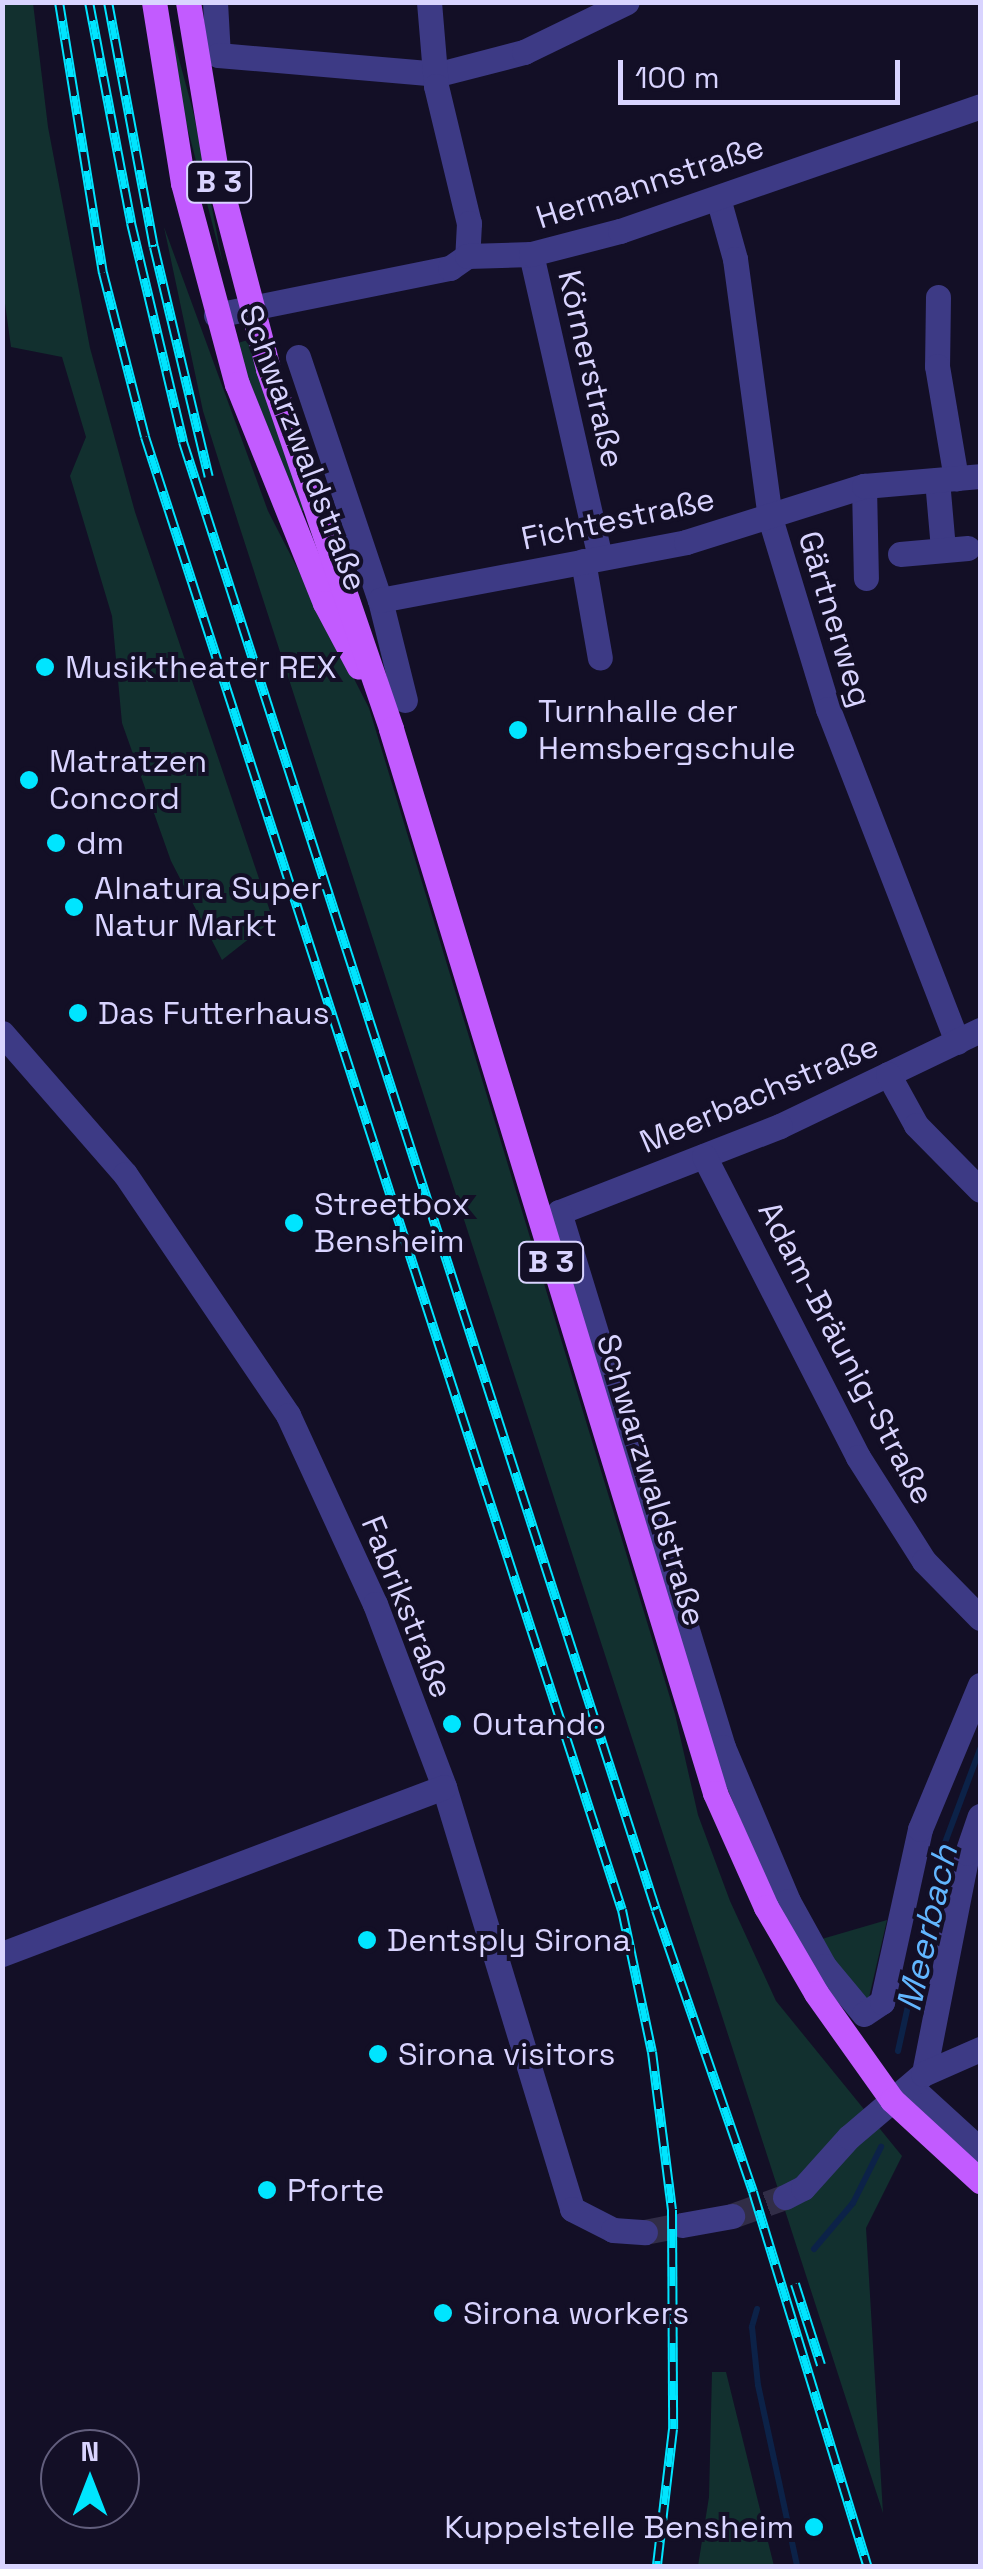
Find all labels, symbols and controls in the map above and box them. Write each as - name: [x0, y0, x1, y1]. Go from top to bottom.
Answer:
- scale bar: [623, 40, 906, 102]
- text: 100 m: [635, 58, 720, 97]
- street label: Hermannstraße: [531, 127, 769, 237]
- road number: B 3: [184, 157, 254, 207]
- street label: Körnerstraße: [550, 267, 632, 471]
- street label: Schwarzwaldstraße: [231, 300, 375, 596]
- street label: Fichtestraße: [518, 480, 718, 558]
- street label: Gärtnerweg: [790, 526, 880, 712]
- place label: Musiktheater REX: [65, 648, 337, 686]
- marker: Musiktheater REX: [34, 656, 56, 678]
- place label: Turnhalle der Hemsbergschule: [538, 693, 796, 768]
- marker: Turnhalle der Hemsbergschule: [507, 719, 529, 741]
- place label: Matratzen Concord: [49, 743, 207, 818]
- marker: Matratzen Concord: [18, 769, 40, 791]
- place label: dm: [76, 824, 124, 862]
- marker: dm: [45, 832, 67, 854]
- place label: Alnatura Super Natur Markt: [94, 870, 322, 945]
- marker: Alnatura Super Natur Markt: [63, 896, 85, 918]
- place label: Das Futterhaus: [98, 994, 330, 1032]
- marker: Das Futterhaus: [67, 1002, 89, 1024]
- street label: Meerbachstraße: [634, 1026, 884, 1162]
- place label: Streetbox Bensheim: [314, 1186, 470, 1261]
- street label: Adam-Bräunig-Straße: [750, 1195, 942, 1511]
- marker: Streetbox Bensheim: [283, 1212, 305, 1234]
- road number: B 3: [516, 1237, 586, 1287]
- street label: Schwarzwaldstraße: [588, 1329, 714, 1631]
- street label: Fabrikstraße: [353, 1510, 461, 1704]
- place label: Outando: [472, 1705, 606, 1743]
- marker: Outando: [441, 1713, 463, 1735]
- water label: Meerbach: [887, 1841, 967, 2015]
- place label: Dentsply Sirona: [387, 1921, 631, 1959]
- marker: Dentsply Sirona: [356, 1929, 378, 1951]
- place label: Sirona visitors: [398, 2035, 615, 2073]
- marker: Sirona visitors: [367, 2043, 389, 2065]
- place label: Pforte: [287, 2171, 385, 2209]
- marker: Pforte: [256, 2179, 278, 2201]
- place label: Sirona workers: [463, 2294, 689, 2332]
- marker: Sirona workers: [432, 2302, 454, 2324]
- north arrow: [40, 2429, 140, 2529]
- text: N: [81, 2433, 99, 2469]
- place label: Kuppelstelle Bensheim: [444, 2508, 794, 2546]
- marker: Kuppelstelle Bensheim: [803, 2516, 825, 2538]

